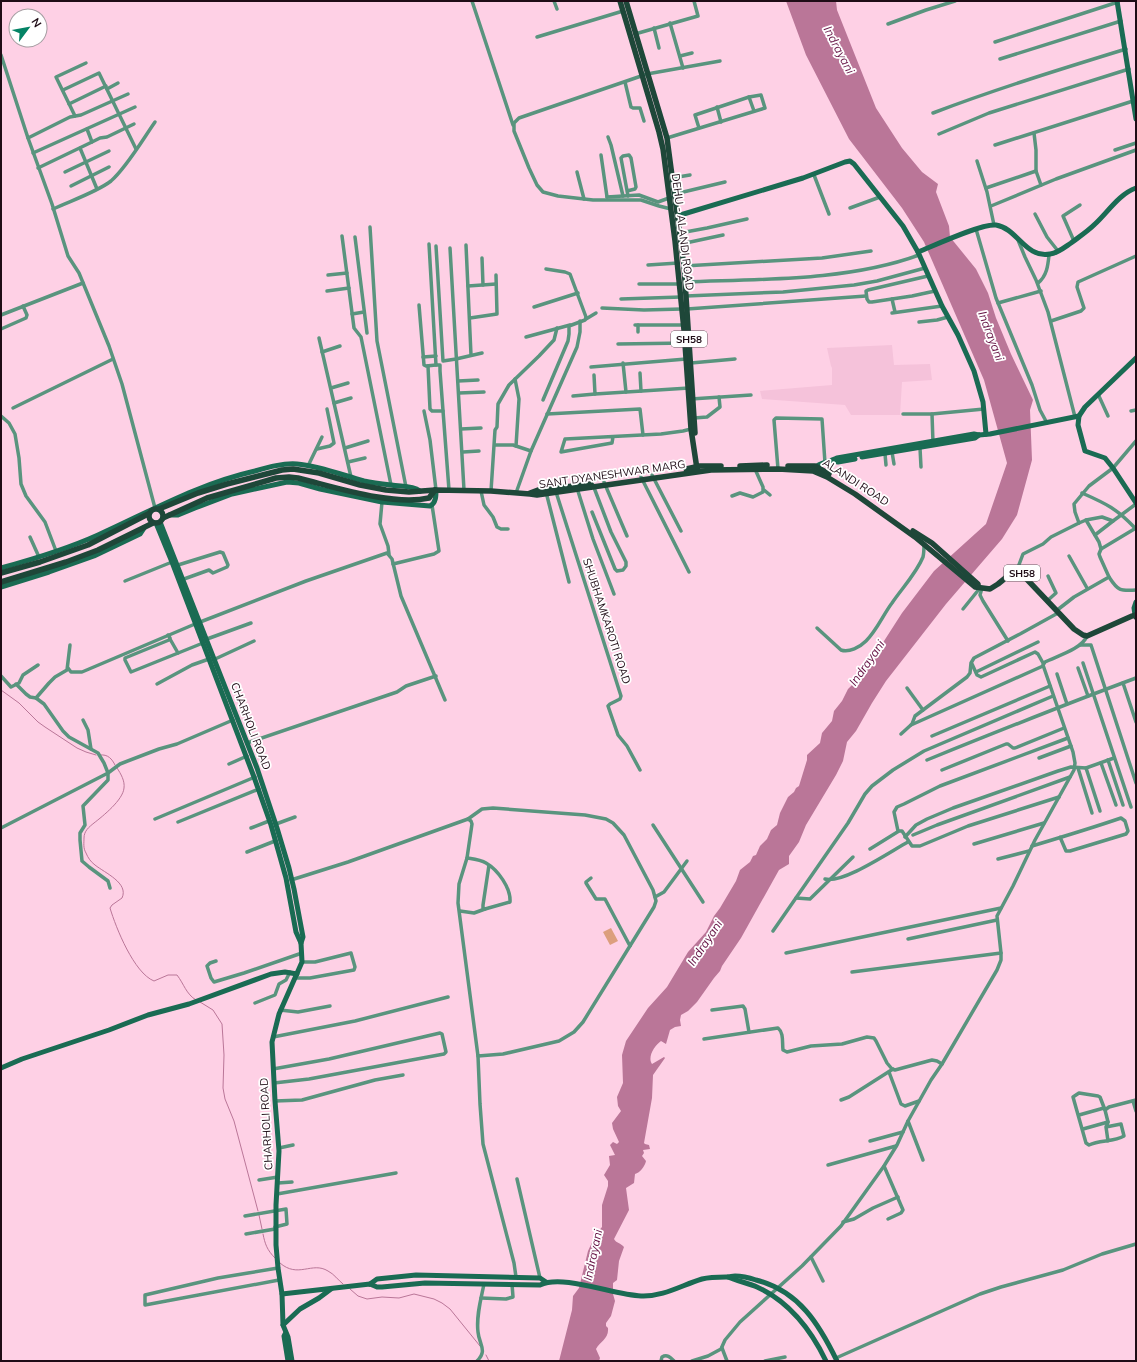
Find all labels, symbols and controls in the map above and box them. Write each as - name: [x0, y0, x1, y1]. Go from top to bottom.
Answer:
- north arrow: [8, 8, 48, 48]
- text: N: [28, 15, 45, 30]
- water label: Indrayani: [821, 23, 858, 76]
- street label: DEHU - ALANDI ROAD: [669, 173, 697, 291]
- water label: Indrayani: [975, 309, 1008, 363]
- road number: SH58: [671, 331, 707, 347]
- street label: ALANDI ROAD: [820, 455, 892, 509]
- street label: SANT DYANESHWAR MARG: [538, 457, 686, 491]
- street label: SHUBHAMKAROTI ROAD: [580, 556, 634, 686]
- road number: SH58: [1004, 565, 1040, 581]
- water label: Indrayani: [845, 637, 888, 688]
- street label: CHARHOLI ROAD: [228, 680, 274, 772]
- water label: Indrayani: [684, 917, 725, 969]
- street label: CHARHOLI ROAD: [257, 1077, 275, 1171]
- water label: Indrayani: [580, 1228, 605, 1282]

